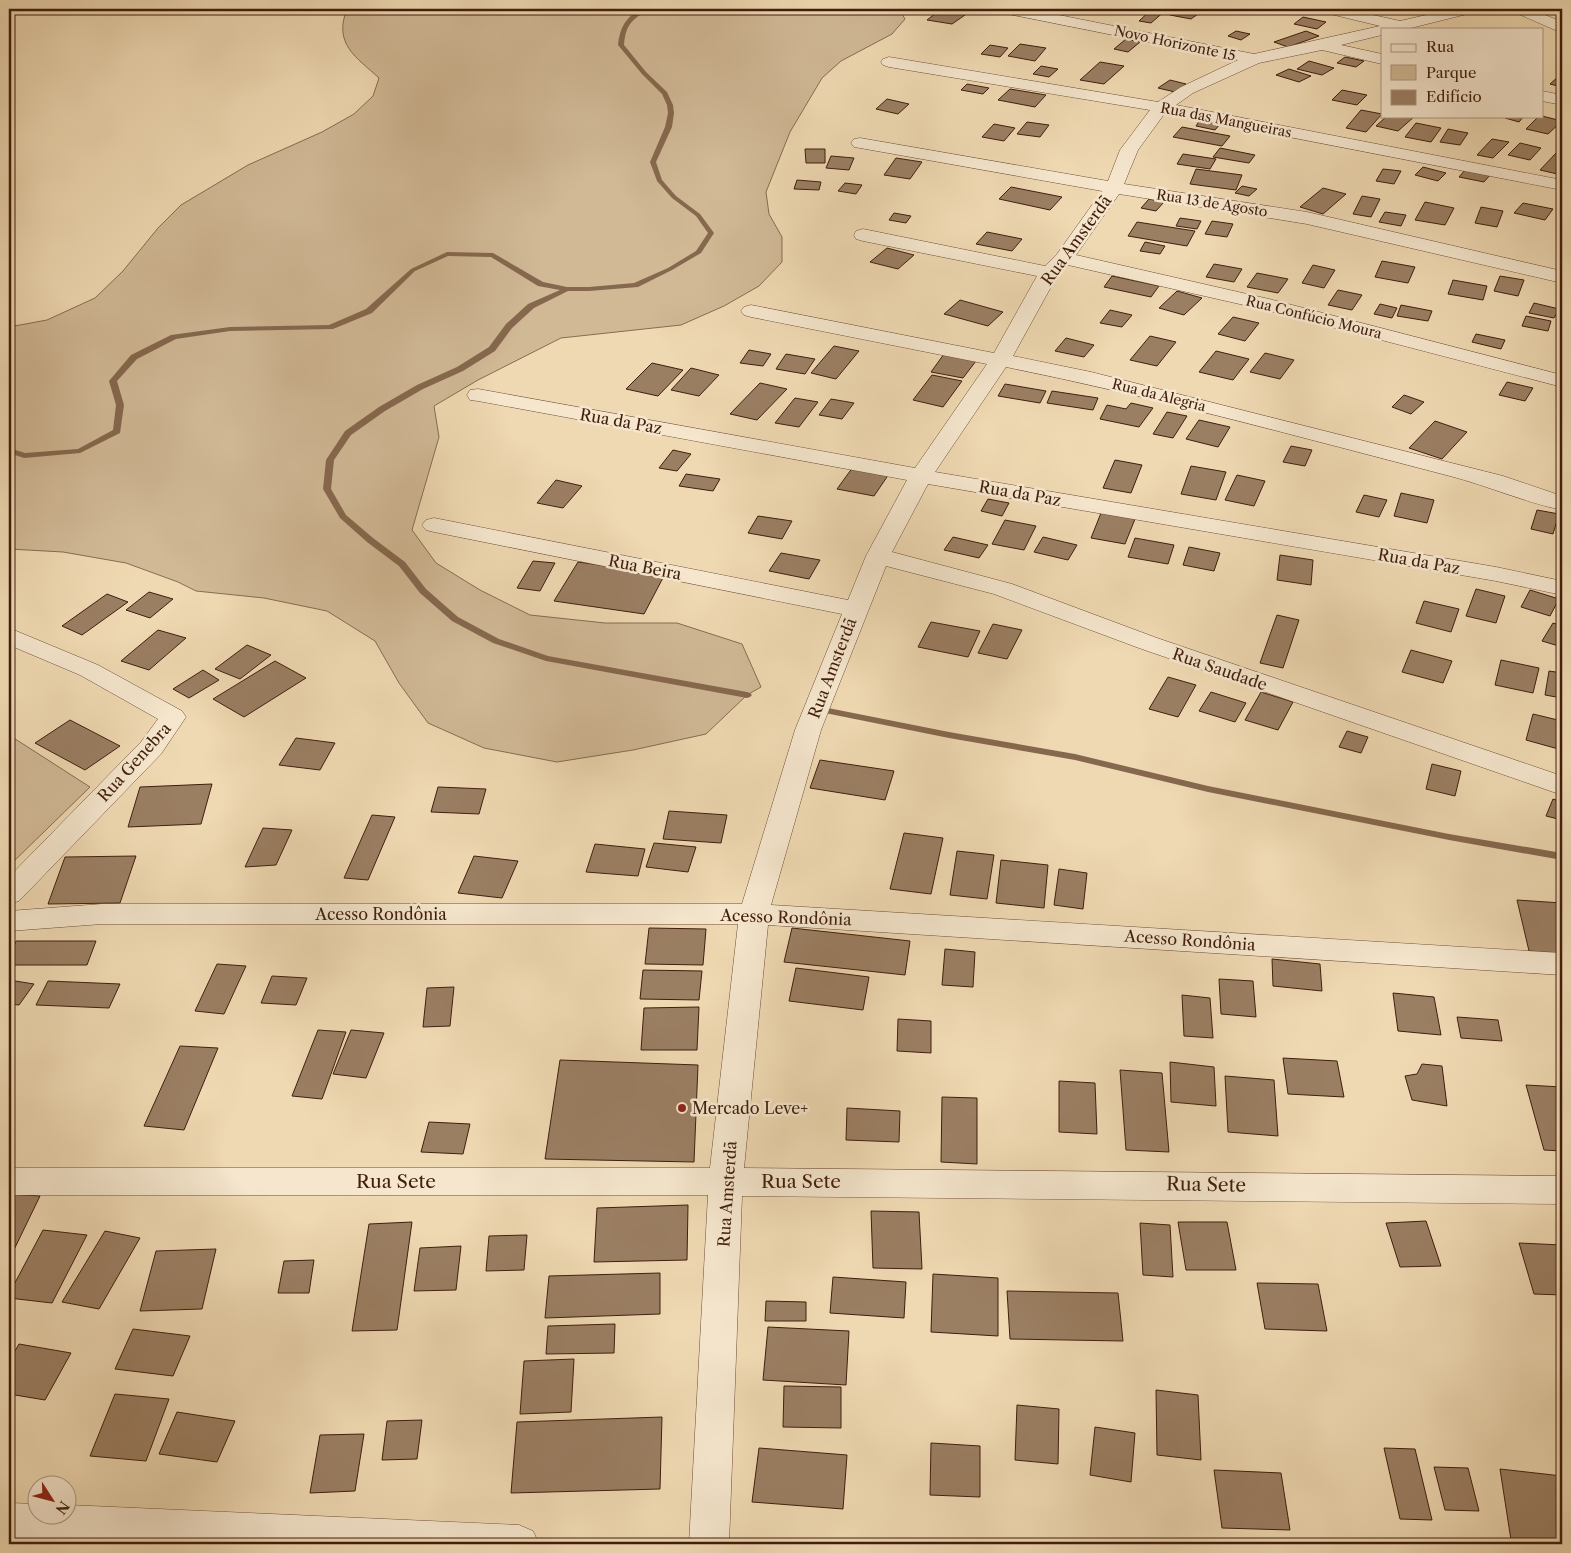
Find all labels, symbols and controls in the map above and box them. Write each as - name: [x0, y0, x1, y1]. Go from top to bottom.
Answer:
- street label: Novo Horizonte 15: [1113, 21, 1237, 65]
- legend: [1381, 28, 1544, 118]
- text: Rua: [1426, 37, 1454, 56]
- text: Parque: [1426, 63, 1476, 82]
- text: Edifício: [1426, 87, 1482, 106]
- street label: Rua das Mangueiras: [1159, 98, 1293, 142]
- street label: Rua 13 de Agosto: [1155, 185, 1269, 221]
- street label: Rua Amsterdã: [1037, 191, 1116, 289]
- street label: Rua Confúcio Moura: [1244, 291, 1384, 343]
- street label: Rua da Alegria: [1110, 375, 1208, 415]
- street label: Rua da Paz: [578, 404, 664, 438]
- street label: Rua da Paz: [977, 476, 1063, 510]
- street label: Rua da Paz: [1376, 544, 1462, 578]
- street label: Rua Beira: [607, 550, 684, 584]
- street label: Rua Amsterdã: [804, 614, 861, 721]
- street label: Rua Saudade: [1170, 643, 1270, 695]
- street label: Rua Genebra: [93, 718, 175, 806]
- street label: Acesso Rondônia: [314, 904, 447, 924]
- street label: Acesso Rondônia: [719, 905, 852, 929]
- street label: Acesso Rondônia: [1123, 925, 1257, 955]
- place label: Mercado Leve+: [692, 1098, 808, 1118]
- marker: Mercado Leve+: [676, 1102, 688, 1114]
- street label: Rua Amsterdã: [713, 1140, 741, 1248]
- street label: Rua Sete: [356, 1170, 436, 1193]
- street label: Rua Sete: [761, 1170, 841, 1193]
- street label: Rua Sete: [1166, 1172, 1246, 1197]
- north arrow: [28, 1476, 78, 1526]
- text: N: [52, 1497, 73, 1518]

